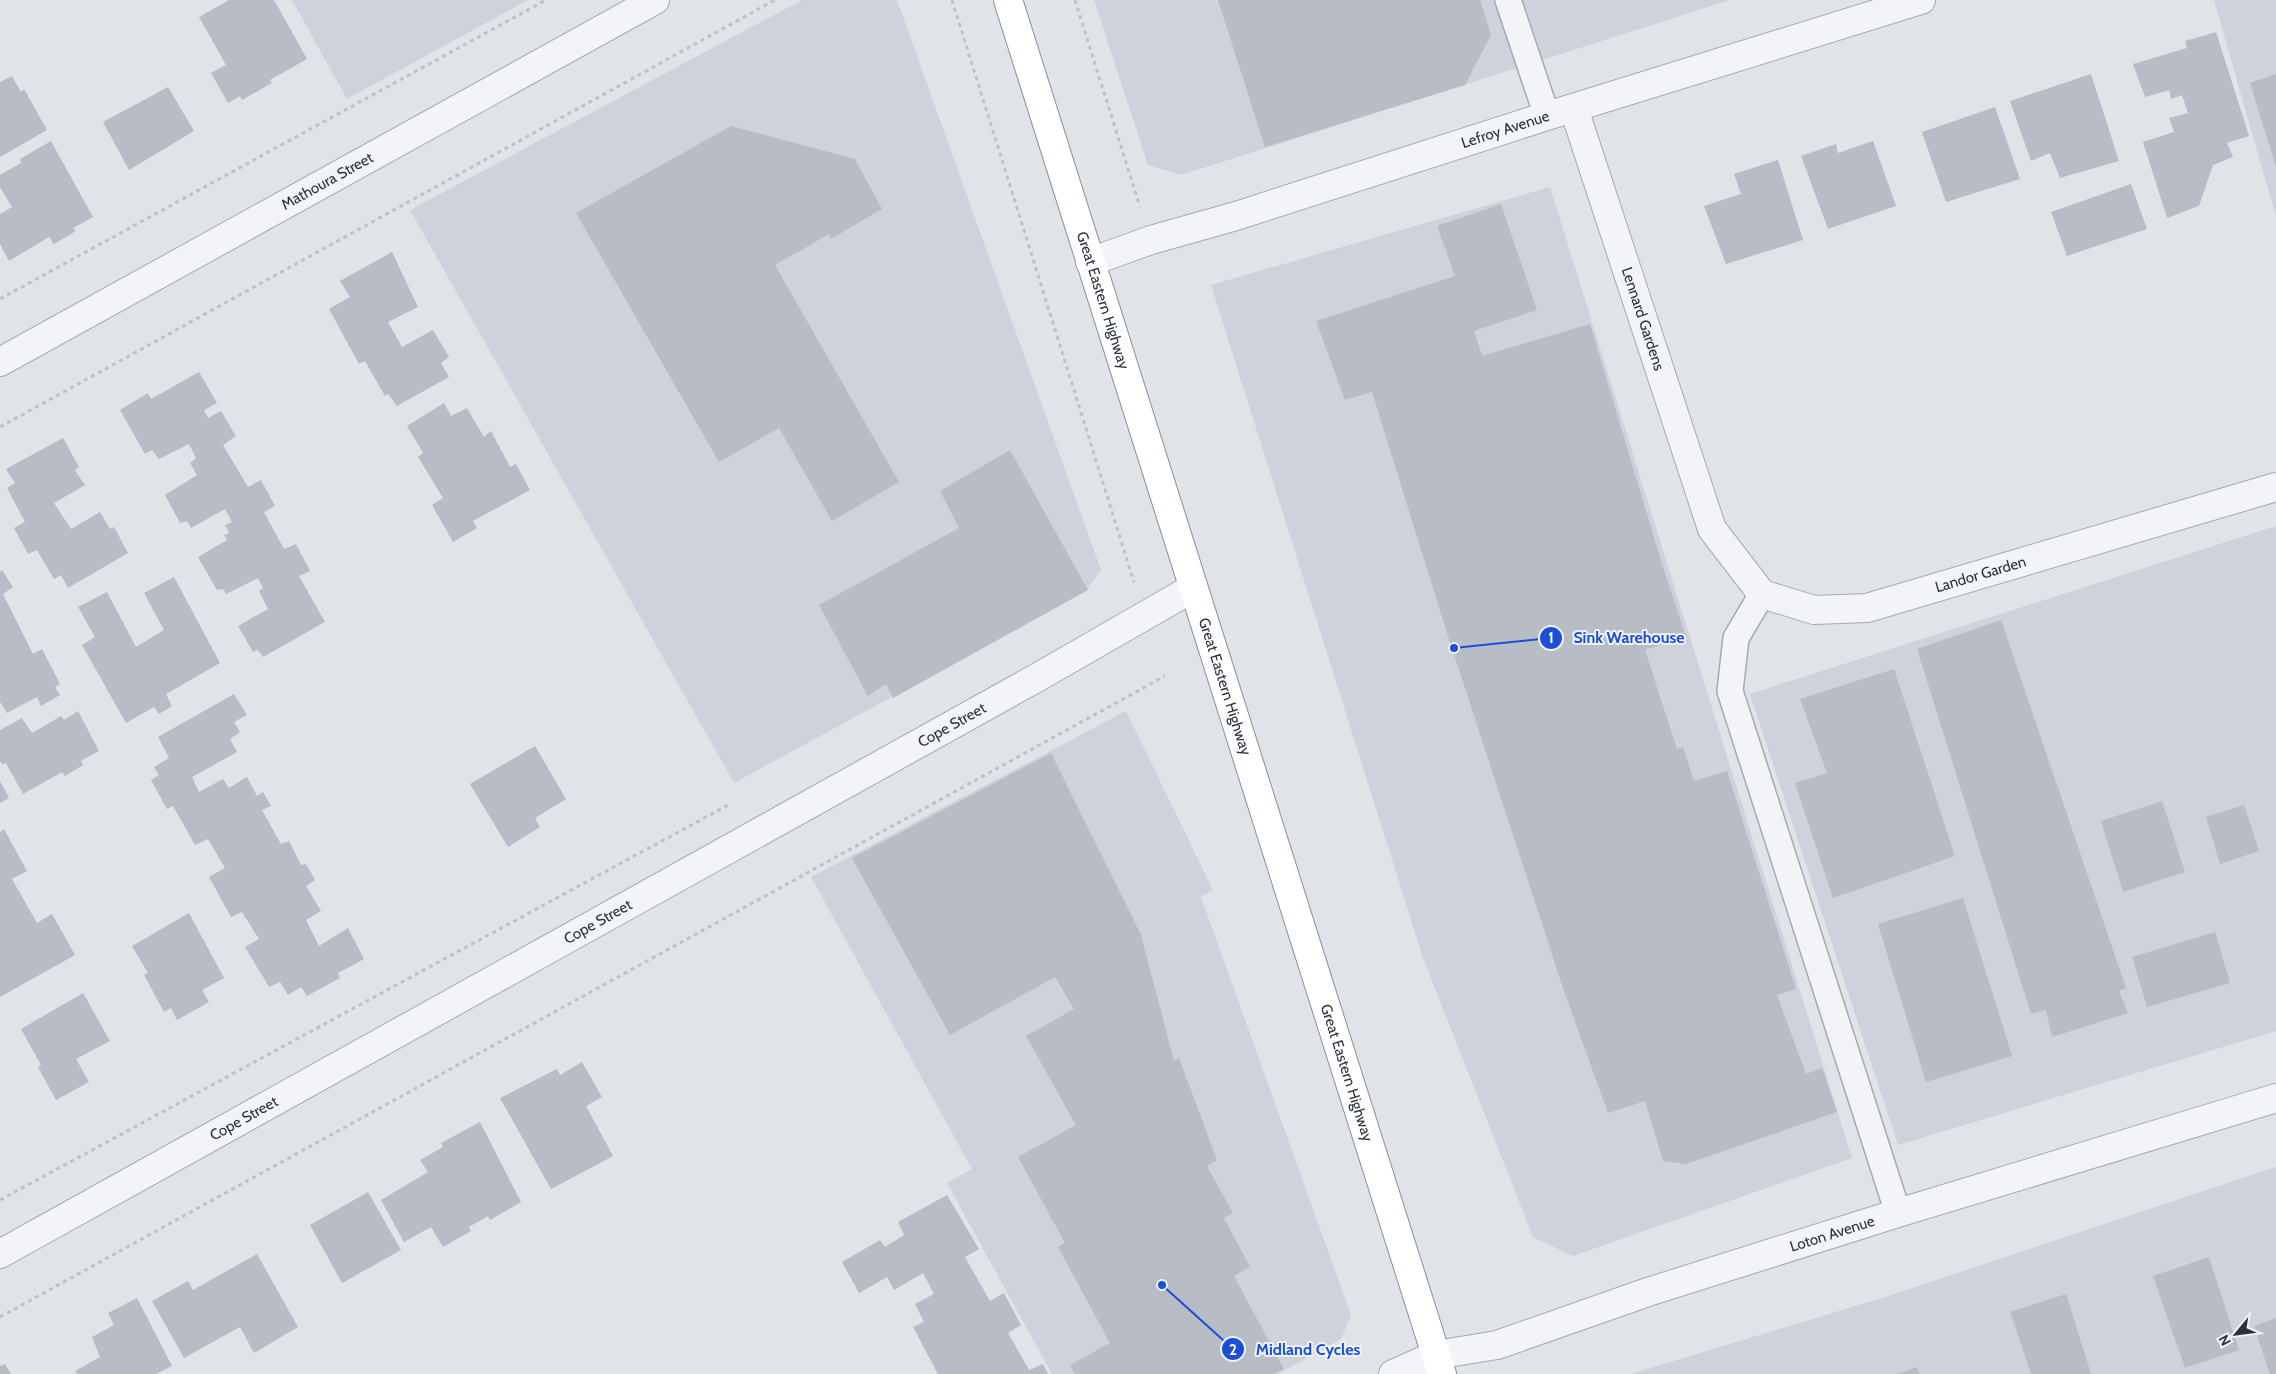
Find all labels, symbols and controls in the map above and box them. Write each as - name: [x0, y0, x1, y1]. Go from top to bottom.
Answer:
- street label: Lefroy Avenue: [1459, 107, 1552, 152]
- street label: Mathoura Street: [278, 148, 376, 214]
- street label: Great Eastern Highway: [1073, 229, 1133, 372]
- street label: Lennard Gardens: [1618, 265, 1668, 373]
- street label: Landor Garden: [1933, 552, 2028, 596]
- street label: Great Eastern Highway: [1195, 616, 1255, 758]
- callout: Sink Warehouse: [1538, 622, 1695, 653]
- text: Sink Warehouse: [1573, 628, 1685, 647]
- text: 1: [1548, 629, 1554, 647]
- street label: Cope Street: [915, 699, 989, 751]
- street label: Cope Street: [561, 896, 635, 948]
- street label: Great Eastern Highway: [1317, 1002, 1377, 1144]
- street label: Cope Street: [207, 1092, 281, 1145]
- street label: Loton Avenue: [1787, 1212, 1877, 1256]
- north arrow: [2211, 1309, 2261, 1359]
- text: N: [2214, 1332, 2235, 1349]
- callout: Midland Cycles: [1221, 1334, 1370, 1365]
- text: Midland Cycles: [1256, 1340, 1360, 1359]
- text: 2: [1229, 1341, 1237, 1359]

